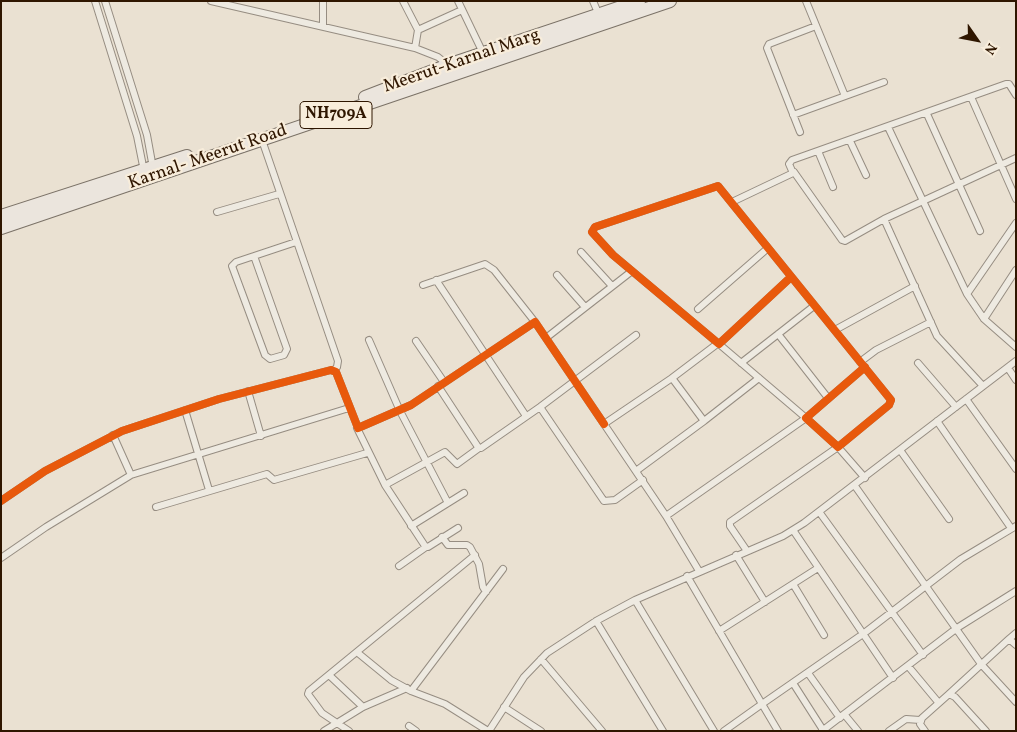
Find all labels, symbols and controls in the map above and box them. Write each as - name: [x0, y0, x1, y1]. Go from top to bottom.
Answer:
- north arrow: [952, 15, 1002, 65]
- street label: Meerut-Karnal Marg: [381, 25, 543, 99]
- text: N: [979, 39, 1001, 58]
- road number: NH709A: [300, 102, 372, 128]
- street label: Karnal- Meerut Road: [126, 121, 290, 195]

